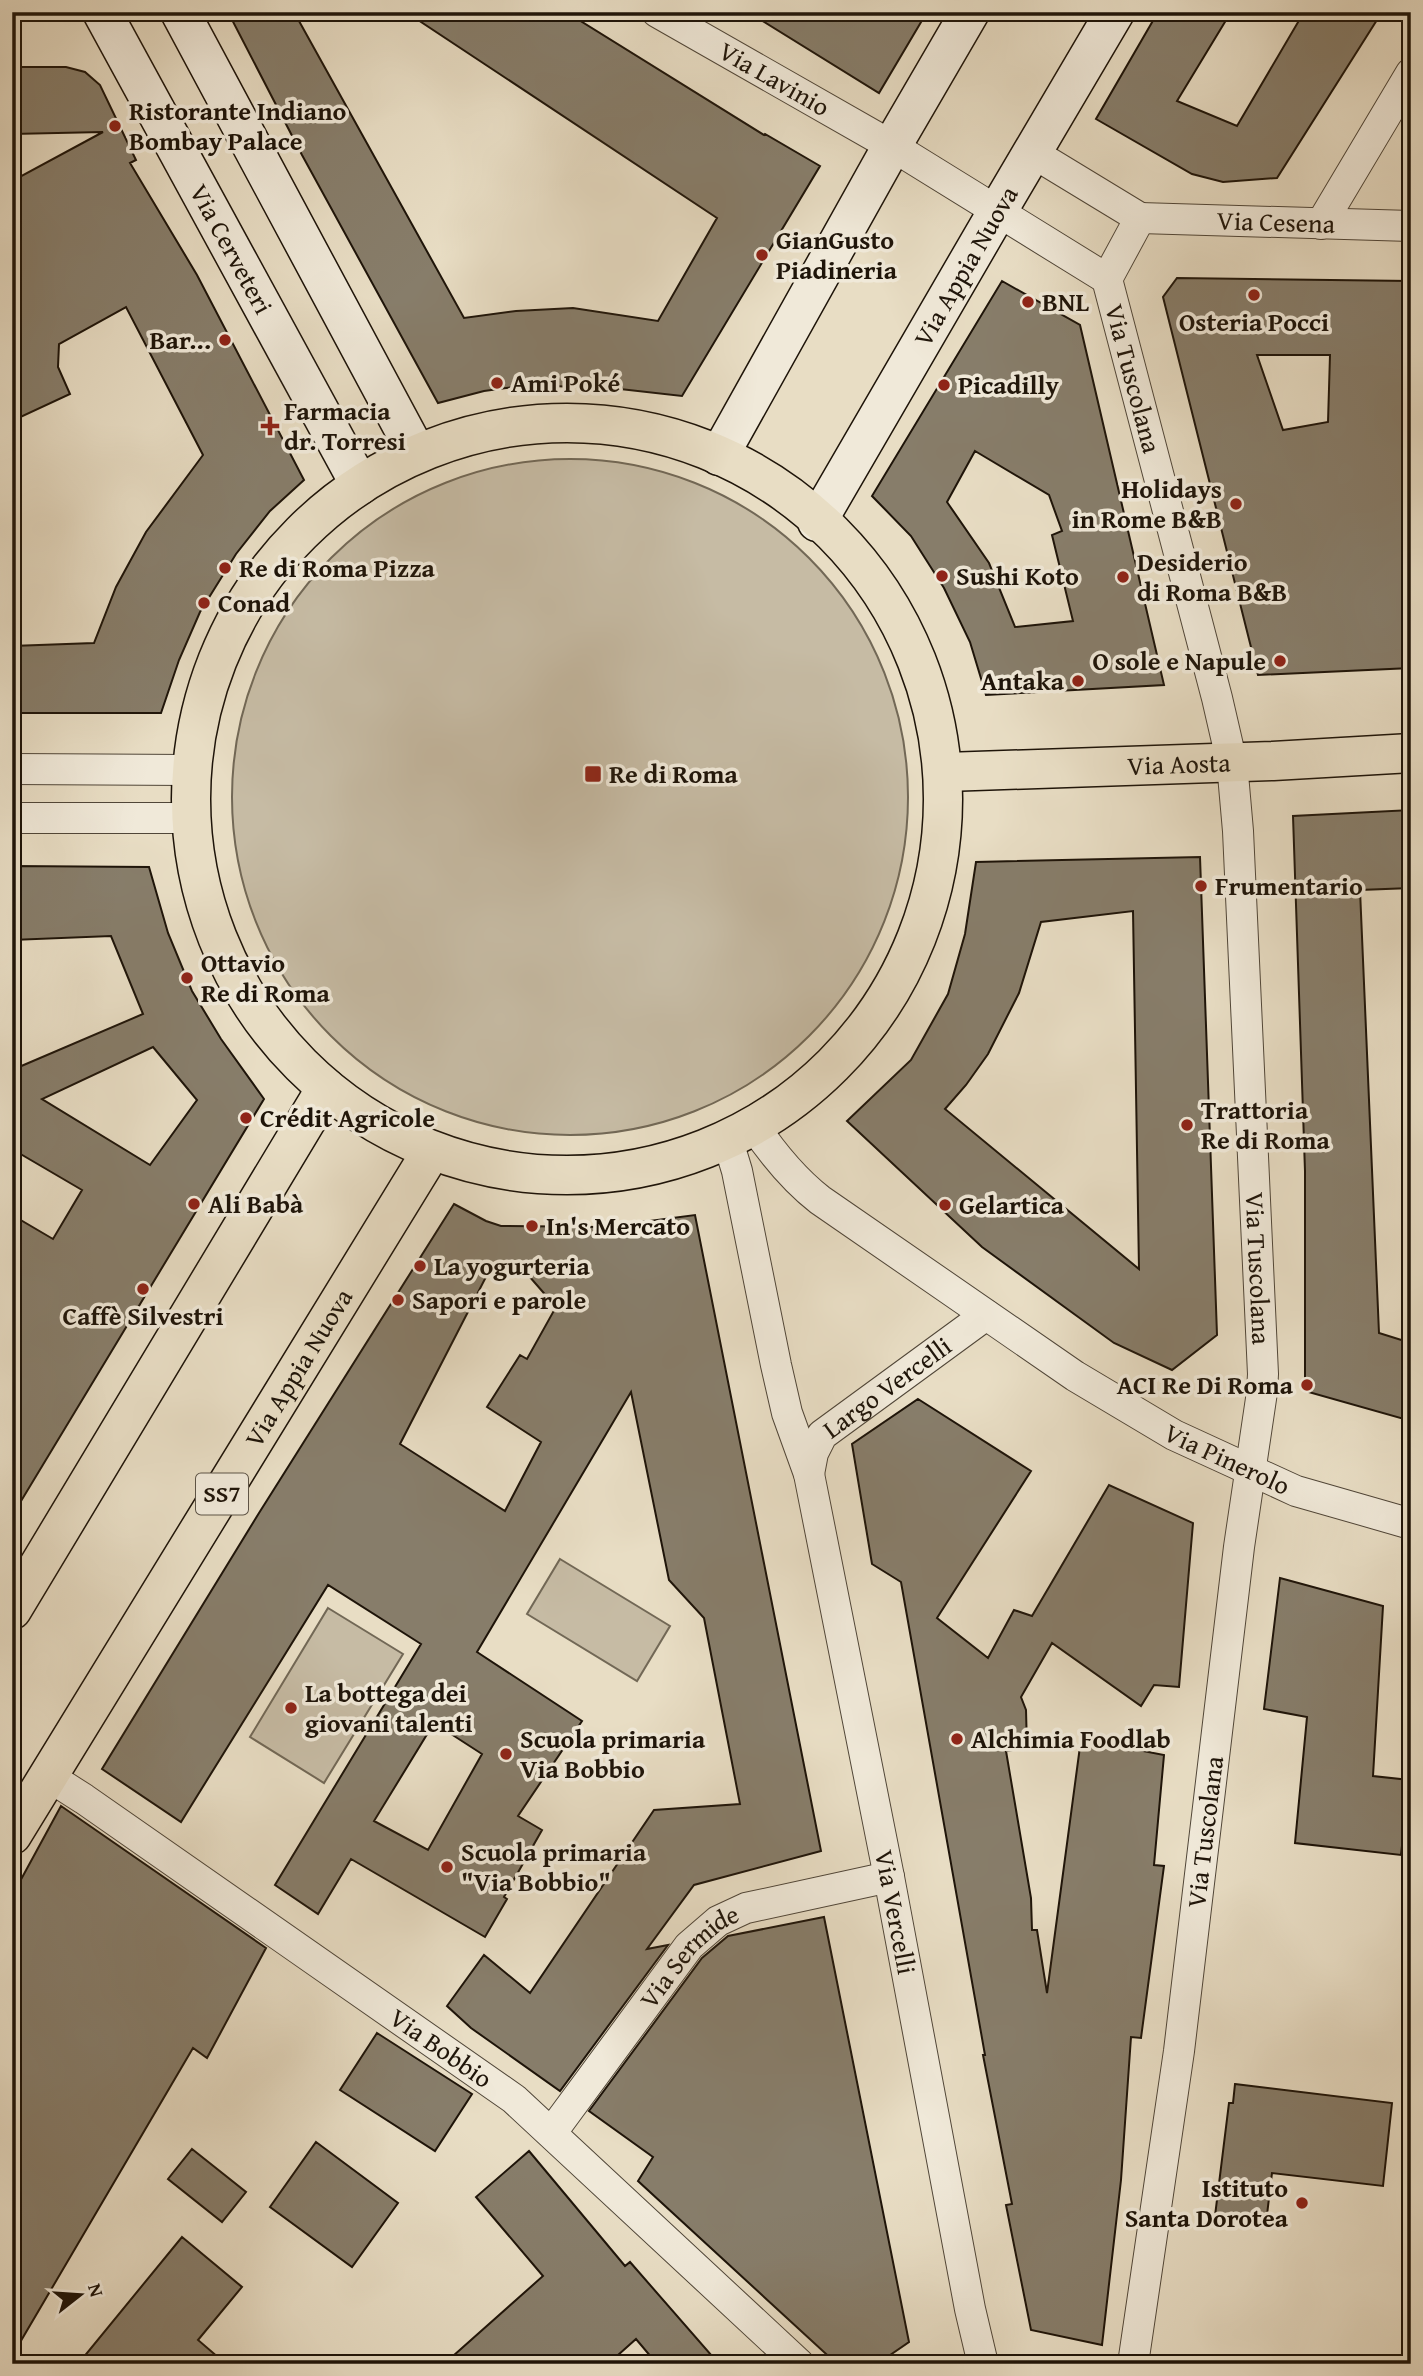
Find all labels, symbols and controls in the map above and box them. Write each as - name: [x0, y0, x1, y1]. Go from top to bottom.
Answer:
- street label: Via Lavinio: [712, 31, 837, 126]
- place label: Ristorante Indiano Bombay Palace: [129, 91, 347, 160]
- marker: Ristorante Indiano Bombay Palace: [107, 118, 123, 134]
- street label: Via Cerveteri: [180, 177, 283, 321]
- street label: Via Appia Nuova: [903, 177, 1028, 353]
- street label: Via Cesena: [1216, 200, 1336, 243]
- place label: GianGusto Piadineria: [776, 220, 898, 289]
- marker: GianGusto Piadineria: [754, 247, 770, 263]
- place label: BNL: [1042, 282, 1089, 321]
- marker: Osteria Pocci: [1246, 287, 1262, 303]
- marker: BNL: [1020, 294, 1036, 310]
- street label: Via Tuscolana: [1095, 300, 1172, 458]
- place label: Osteria Pocci: [1179, 302, 1329, 341]
- place label: Bar...: [150, 320, 211, 359]
- marker: Bar...: [217, 332, 233, 348]
- place label: Ami Poké: [511, 363, 620, 402]
- place label: Picadilly: [958, 365, 1060, 404]
- marker: Ami Poké: [489, 375, 505, 391]
- marker: Picadilly: [936, 377, 952, 393]
- place label: Farmacia dr. Torresi: [284, 391, 406, 460]
- marker: Farmacia dr. Torresi: [262, 418, 278, 434]
- place label: Holidays in Rome B&B: [1072, 469, 1222, 538]
- marker: Holidays in Rome B&B: [1228, 496, 1244, 512]
- place label: Desiderio di Roma B&B: [1137, 542, 1287, 611]
- place label: Re di Roma Pizza: [239, 548, 436, 587]
- place label: Sushi Koto: [956, 556, 1079, 595]
- marker: Re di Roma Pizza: [217, 560, 233, 576]
- marker: Sushi Koto: [934, 568, 950, 584]
- marker: Desiderio di Roma B&B: [1115, 569, 1131, 585]
- place label: Conad: [218, 583, 290, 622]
- marker: Conad: [196, 595, 212, 611]
- place label: O sole e Napule: [1093, 641, 1266, 680]
- marker: O sole e Napule: [1272, 653, 1288, 669]
- place label: Antaka: [981, 661, 1065, 700]
- marker: Antaka: [1070, 673, 1086, 689]
- street label: Via Aosta: [1127, 742, 1232, 785]
- place label: Re di Roma: [609, 754, 739, 793]
- marker: Re di Roma: [583, 764, 603, 784]
- place label: Frumentario: [1215, 866, 1363, 905]
- marker: Frumentario: [1193, 878, 1209, 894]
- place label: Ottavio Re di Roma: [201, 943, 331, 1012]
- marker: Ottavio Re di Roma: [179, 970, 195, 986]
- place label: Trattoria Re di Roma: [1201, 1090, 1331, 1159]
- place label: Crédit Agricole: [260, 1098, 435, 1137]
- marker: Crédit Agricole: [238, 1110, 254, 1126]
- marker: Trattoria Re di Roma: [1179, 1117, 1195, 1133]
- place label: Ali Babà: [208, 1184, 304, 1223]
- place label: Gelartica: [959, 1185, 1065, 1224]
- street label: Via Tuscolana: [1236, 1191, 1282, 1346]
- marker: Ali Babà: [186, 1196, 202, 1212]
- marker: Gelartica: [937, 1197, 953, 1213]
- place label: In's Mercato: [546, 1206, 690, 1245]
- marker: In's Mercato: [524, 1218, 540, 1234]
- place label: La yogurteria: [434, 1246, 590, 1285]
- marker: La yogurteria: [412, 1258, 428, 1274]
- street label: Via Appia Nuova: [234, 1280, 362, 1455]
- place label: Sapori e parole: [412, 1280, 586, 1319]
- marker: Caffè Silvestri: [135, 1281, 151, 1297]
- marker: Sapori e parole: [390, 1292, 406, 1308]
- place label: Caffè Silvestri: [63, 1296, 223, 1335]
- street label: Largo Vercelli: [814, 1327, 959, 1447]
- place label: ACI Re Di Roma: [1117, 1365, 1294, 1404]
- marker: ACI Re Di Roma: [1299, 1377, 1315, 1393]
- street label: Via Pinerolo: [1157, 1413, 1297, 1505]
- road number: SS7: [196, 1474, 248, 1514]
- place label: La bottega dei giovani talenti: [305, 1673, 473, 1742]
- marker: La bottega dei giovani talenti: [283, 1700, 299, 1716]
- place label: Scuola primaria Via Bobbio: [520, 1719, 706, 1788]
- place label: Alchimia Foodlab: [971, 1719, 1171, 1758]
- marker: Alchimia Foodlab: [949, 1731, 965, 1747]
- marker: Scuola primaria Via Bobbio: [498, 1746, 514, 1762]
- street label: Via Tuscolana: [1176, 1753, 1233, 1910]
- place label: Scuola primaria "Via Bobbio": [461, 1832, 647, 1901]
- street label: Via Vercelli: [865, 1846, 927, 1978]
- marker: Scuola primaria "Via Bobbio": [439, 1859, 455, 1875]
- street label: Via Sermide: [629, 1894, 745, 2016]
- street label: Via Bobbio: [382, 1998, 501, 2097]
- place label: Istituto Santa Dorotea: [1125, 2168, 1289, 2237]
- marker: Istituto Santa Dorotea: [1294, 2195, 1310, 2211]
- north arrow: [46, 2260, 116, 2330]
- text: N: [81, 2280, 112, 2300]

